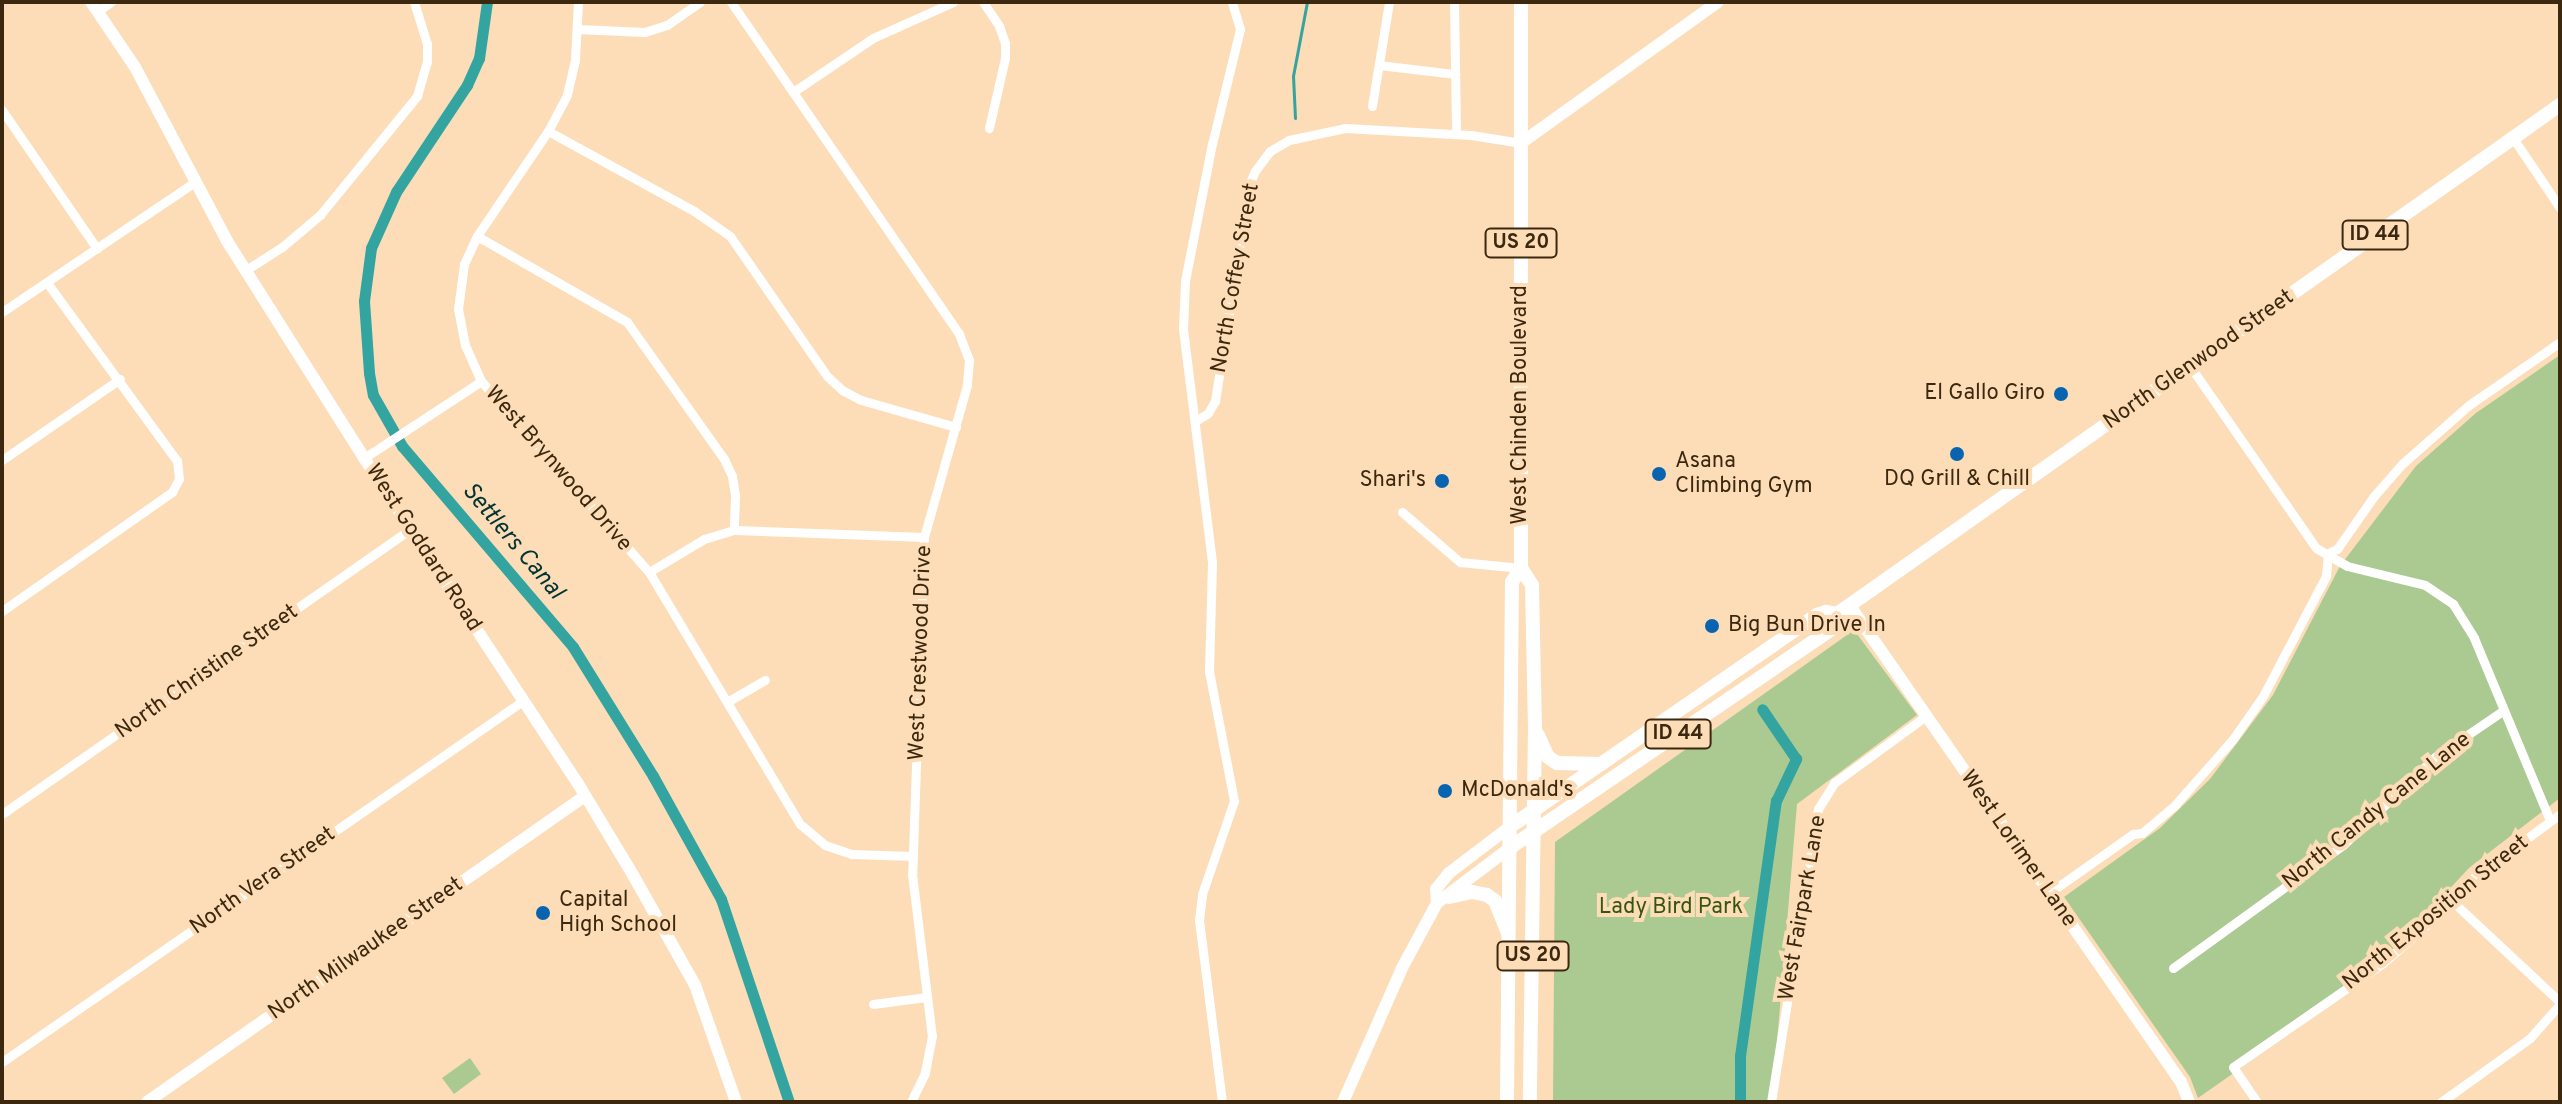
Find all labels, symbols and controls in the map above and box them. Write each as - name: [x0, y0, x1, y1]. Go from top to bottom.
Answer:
- street label: North Coffey Street: [1206, 181, 1266, 375]
- road number: ID 44: [2341, 219, 2409, 251]
- road number: US 20: [1483, 227, 1559, 259]
- street label: North Glenwood Street: [2099, 284, 2299, 436]
- street label: West Chinden Boulevard: [1508, 285, 1534, 525]
- street label: West Brynwood Drive: [479, 381, 637, 557]
- place label: El Gallo Giro: [1924, 381, 2045, 407]
- marker: El Gallo Giro: [2052, 385, 2070, 403]
- marker: DQ Grill & Chill: [1948, 445, 1966, 463]
- place label: Asana Climbing Gym: [1675, 448, 1813, 500]
- street label: West Goddard Road: [359, 459, 487, 637]
- marker: Asana Climbing Gym: [1650, 465, 1668, 483]
- place label: DQ Grill & Chill: [1884, 467, 2030, 493]
- place label: Shari's: [1359, 468, 1426, 494]
- marker: Shari's: [1433, 472, 1451, 490]
- water label: Settlers Canal: [455, 478, 569, 606]
- street label: West Crestwood Drive: [904, 545, 938, 761]
- street label: North Christine Street: [111, 599, 303, 745]
- place label: Big Bun Drive In: [1728, 613, 1886, 639]
- marker: Big Bun Drive In: [1703, 617, 1721, 635]
- road number: ID 44: [1644, 718, 1712, 750]
- street label: North Candy Cane Lane: [2278, 727, 2476, 895]
- street label: West Lorimer Lane: [1954, 766, 2082, 932]
- place label: McDonald's: [1461, 778, 1574, 804]
- marker: McDonald's: [1436, 782, 1454, 800]
- street label: West Fairpark Lane: [1774, 813, 1832, 1003]
- street label: North Vera Street: [185, 821, 341, 941]
- street label: North Exposition Street: [2338, 830, 2534, 996]
- street label: North Milwaukee Street: [264, 872, 468, 1026]
- place label: Capital High School: [559, 887, 677, 938]
- park label: Lady Bird Park: [1599, 895, 1743, 921]
- marker: Capital High School: [534, 904, 552, 922]
- road number: US 20: [1495, 940, 1571, 972]

